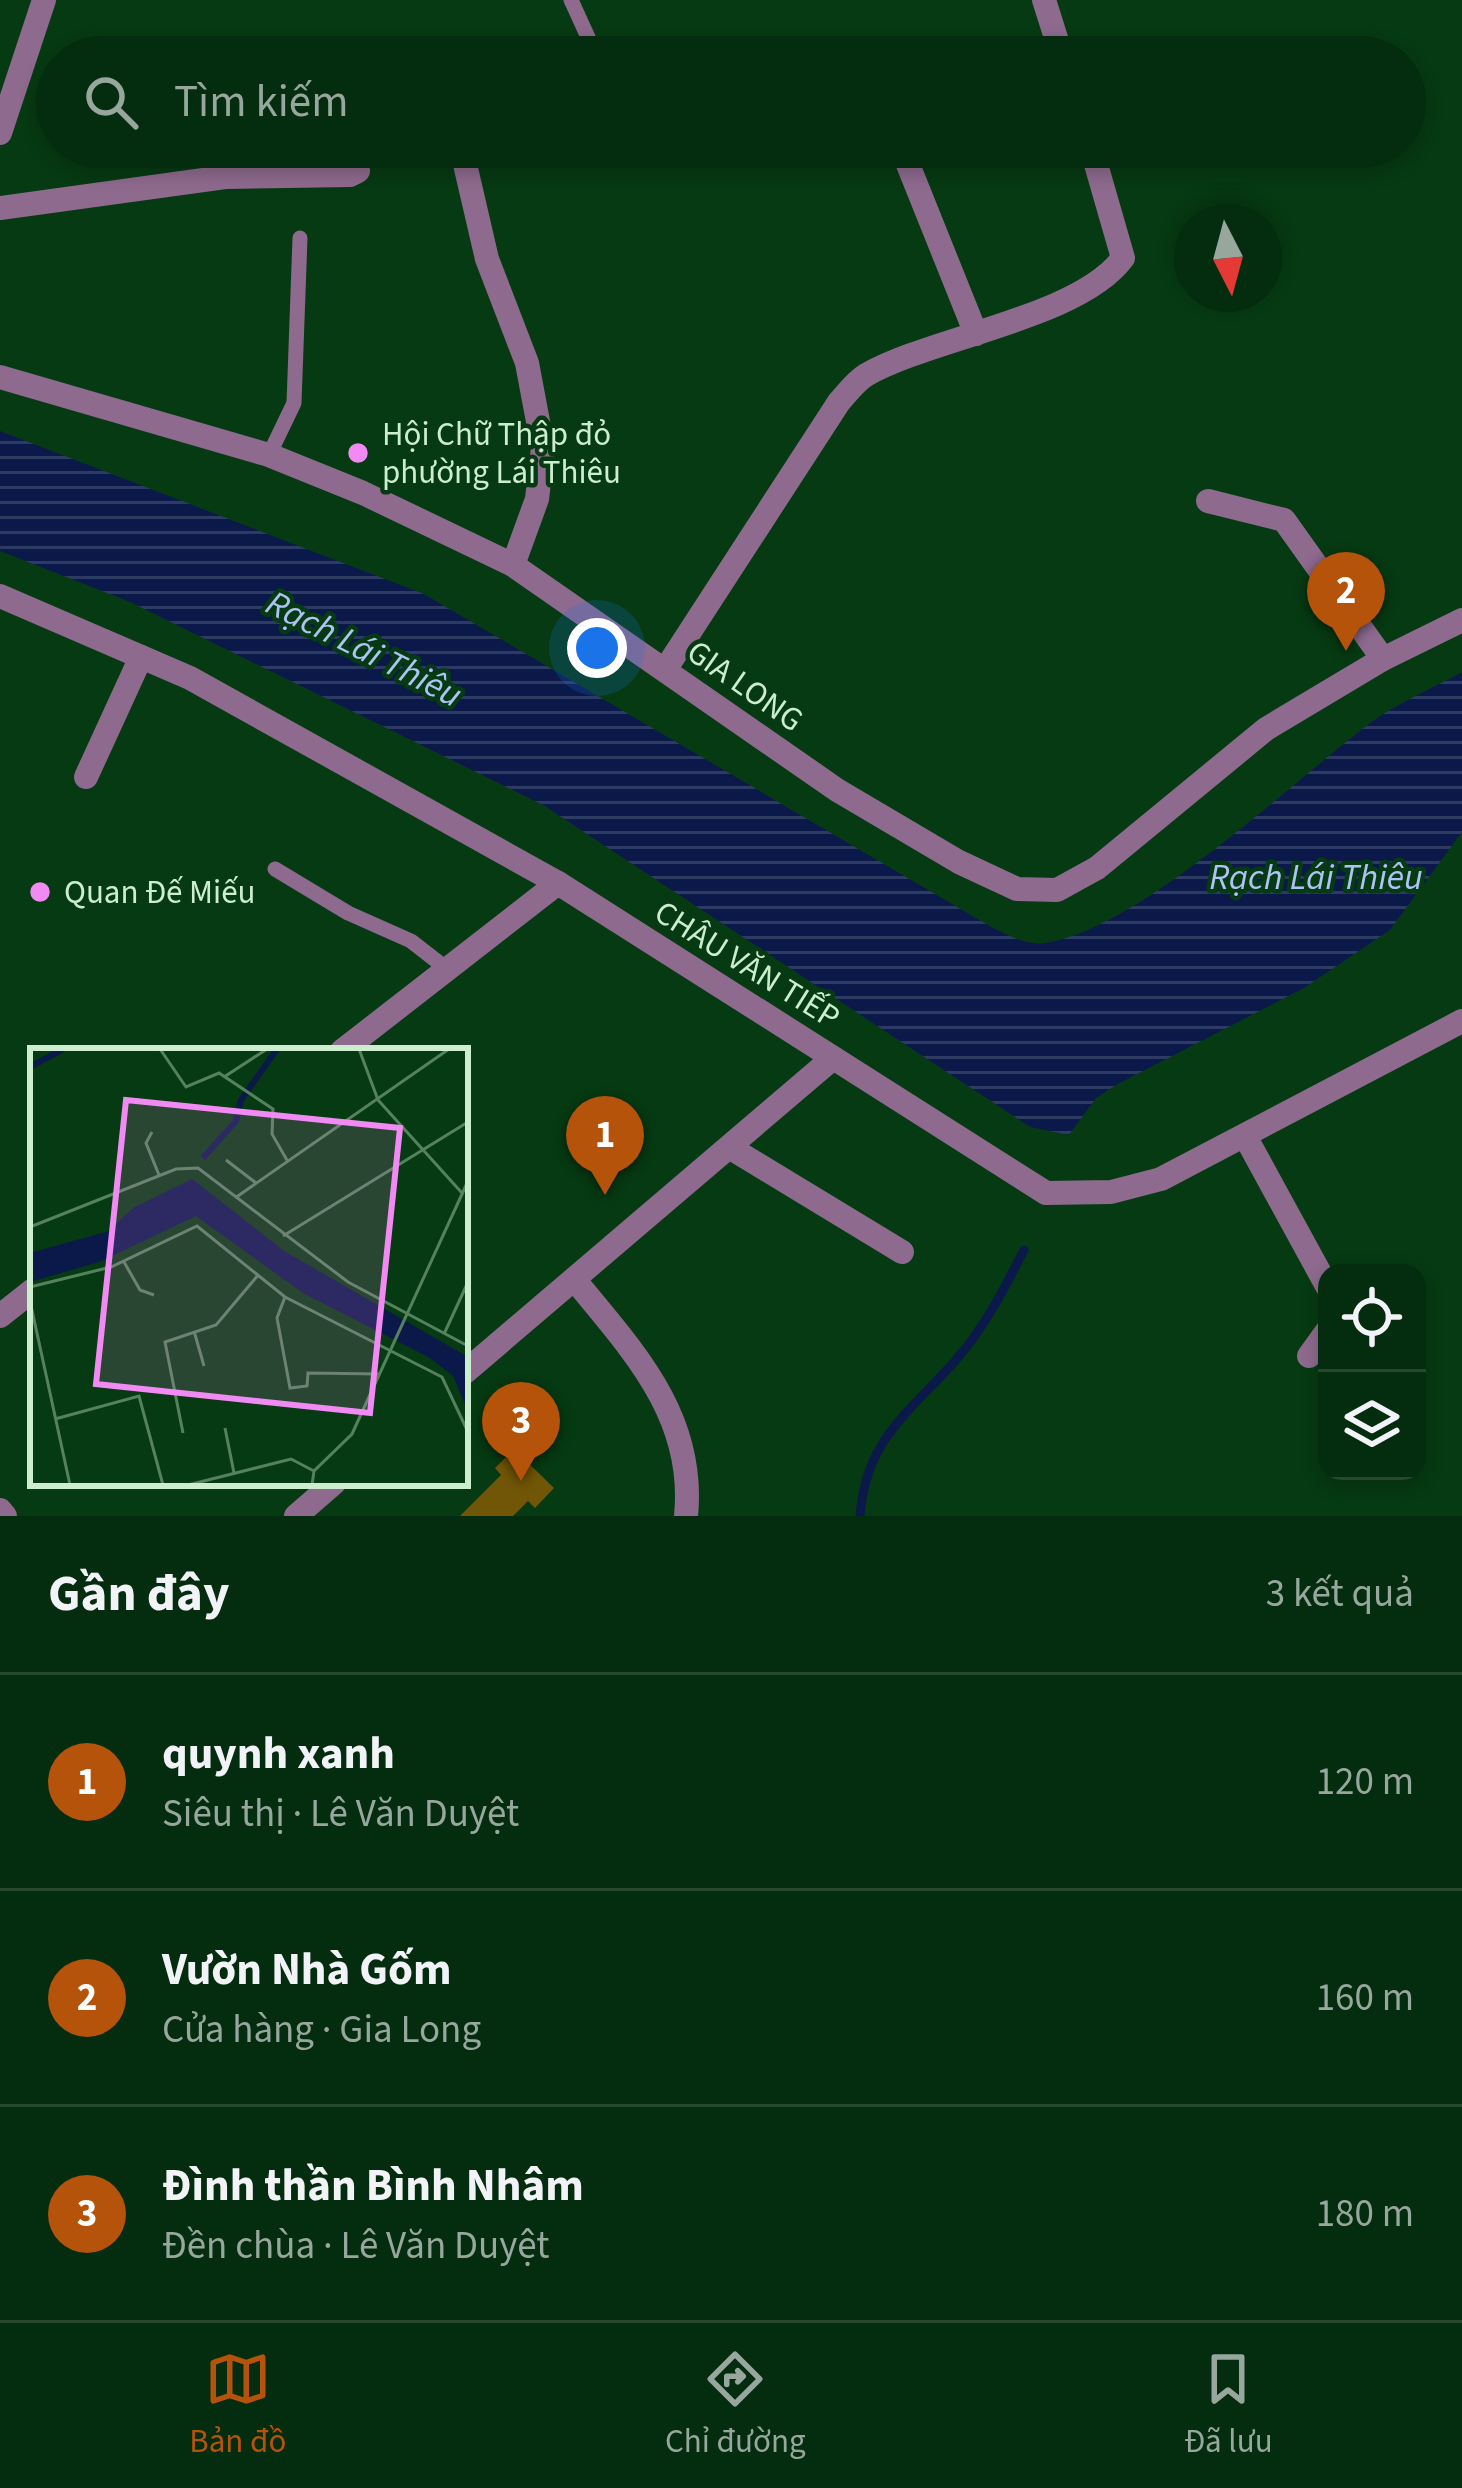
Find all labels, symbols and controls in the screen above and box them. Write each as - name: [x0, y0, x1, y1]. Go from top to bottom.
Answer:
- search box: [36, 36, 1426, 168]
- icon: search: [78, 69, 144, 135]
- text: Tìm kiếm: [174, 70, 348, 134]
- north arrow: [1174, 204, 1282, 312]
- place label: Hội Chữ Thập đỏ phường Lái Thiêu: [382, 411, 621, 496]
- marker: Hội Chữ Thập đỏ phường Lái Thiêu: [345, 440, 371, 466]
- pin: 2: [1307, 552, 1385, 651]
- water label: Rạch Lái Thiêu: [257, 578, 471, 720]
- your location: [567, 618, 627, 678]
- street label: GIA LONG: [677, 629, 813, 743]
- water label: Rạch Lái Thiêu: [1209, 852, 1423, 903]
- place label: Quan Đế Miếu: [64, 869, 256, 916]
- marker: Quan Đế Miếu: [27, 879, 53, 905]
- street label: CHÂU VĂN TIẾP: [645, 889, 849, 1041]
- inset map: [30, 1048, 468, 1486]
- pin: 1: [566, 1096, 644, 1195]
- map controls: [1318, 1264, 1426, 1480]
- button: locate: [1318, 1264, 1426, 1372]
- button: layers: [1318, 1372, 1426, 1480]
- pin: 3: [482, 1382, 560, 1481]
- text: Gần đây: [48, 1558, 229, 1630]
- text: 3 kết quả: [1266, 1566, 1414, 1622]
- text: quynh xanh: [162, 1722, 395, 1786]
- text: 1: [77, 1754, 97, 1810]
- text: 120 m: [1316, 1754, 1414, 1810]
- text: Siêu thị · Lê Văn Duyệt: [162, 1786, 519, 1842]
- text: Vườn Nhà Gốm: [162, 1938, 452, 2002]
- text: 2: [77, 1970, 97, 2026]
- text: 160 m: [1316, 1970, 1414, 2026]
- text: Cửa hàng · Gia Long: [162, 2002, 481, 2058]
- text: Đình thần Bình Nhâm: [162, 2154, 584, 2218]
- text: 3: [77, 2186, 97, 2242]
- text: 180 m: [1316, 2186, 1414, 2242]
- text: Đền chùa · Lê Văn Duyệt: [162, 2218, 549, 2274]
- tab: Bản đồ: [189, 2346, 286, 2465]
- tab: Chỉ đường: [665, 2346, 806, 2465]
- tab: Đã lưu: [1184, 2346, 1273, 2465]

